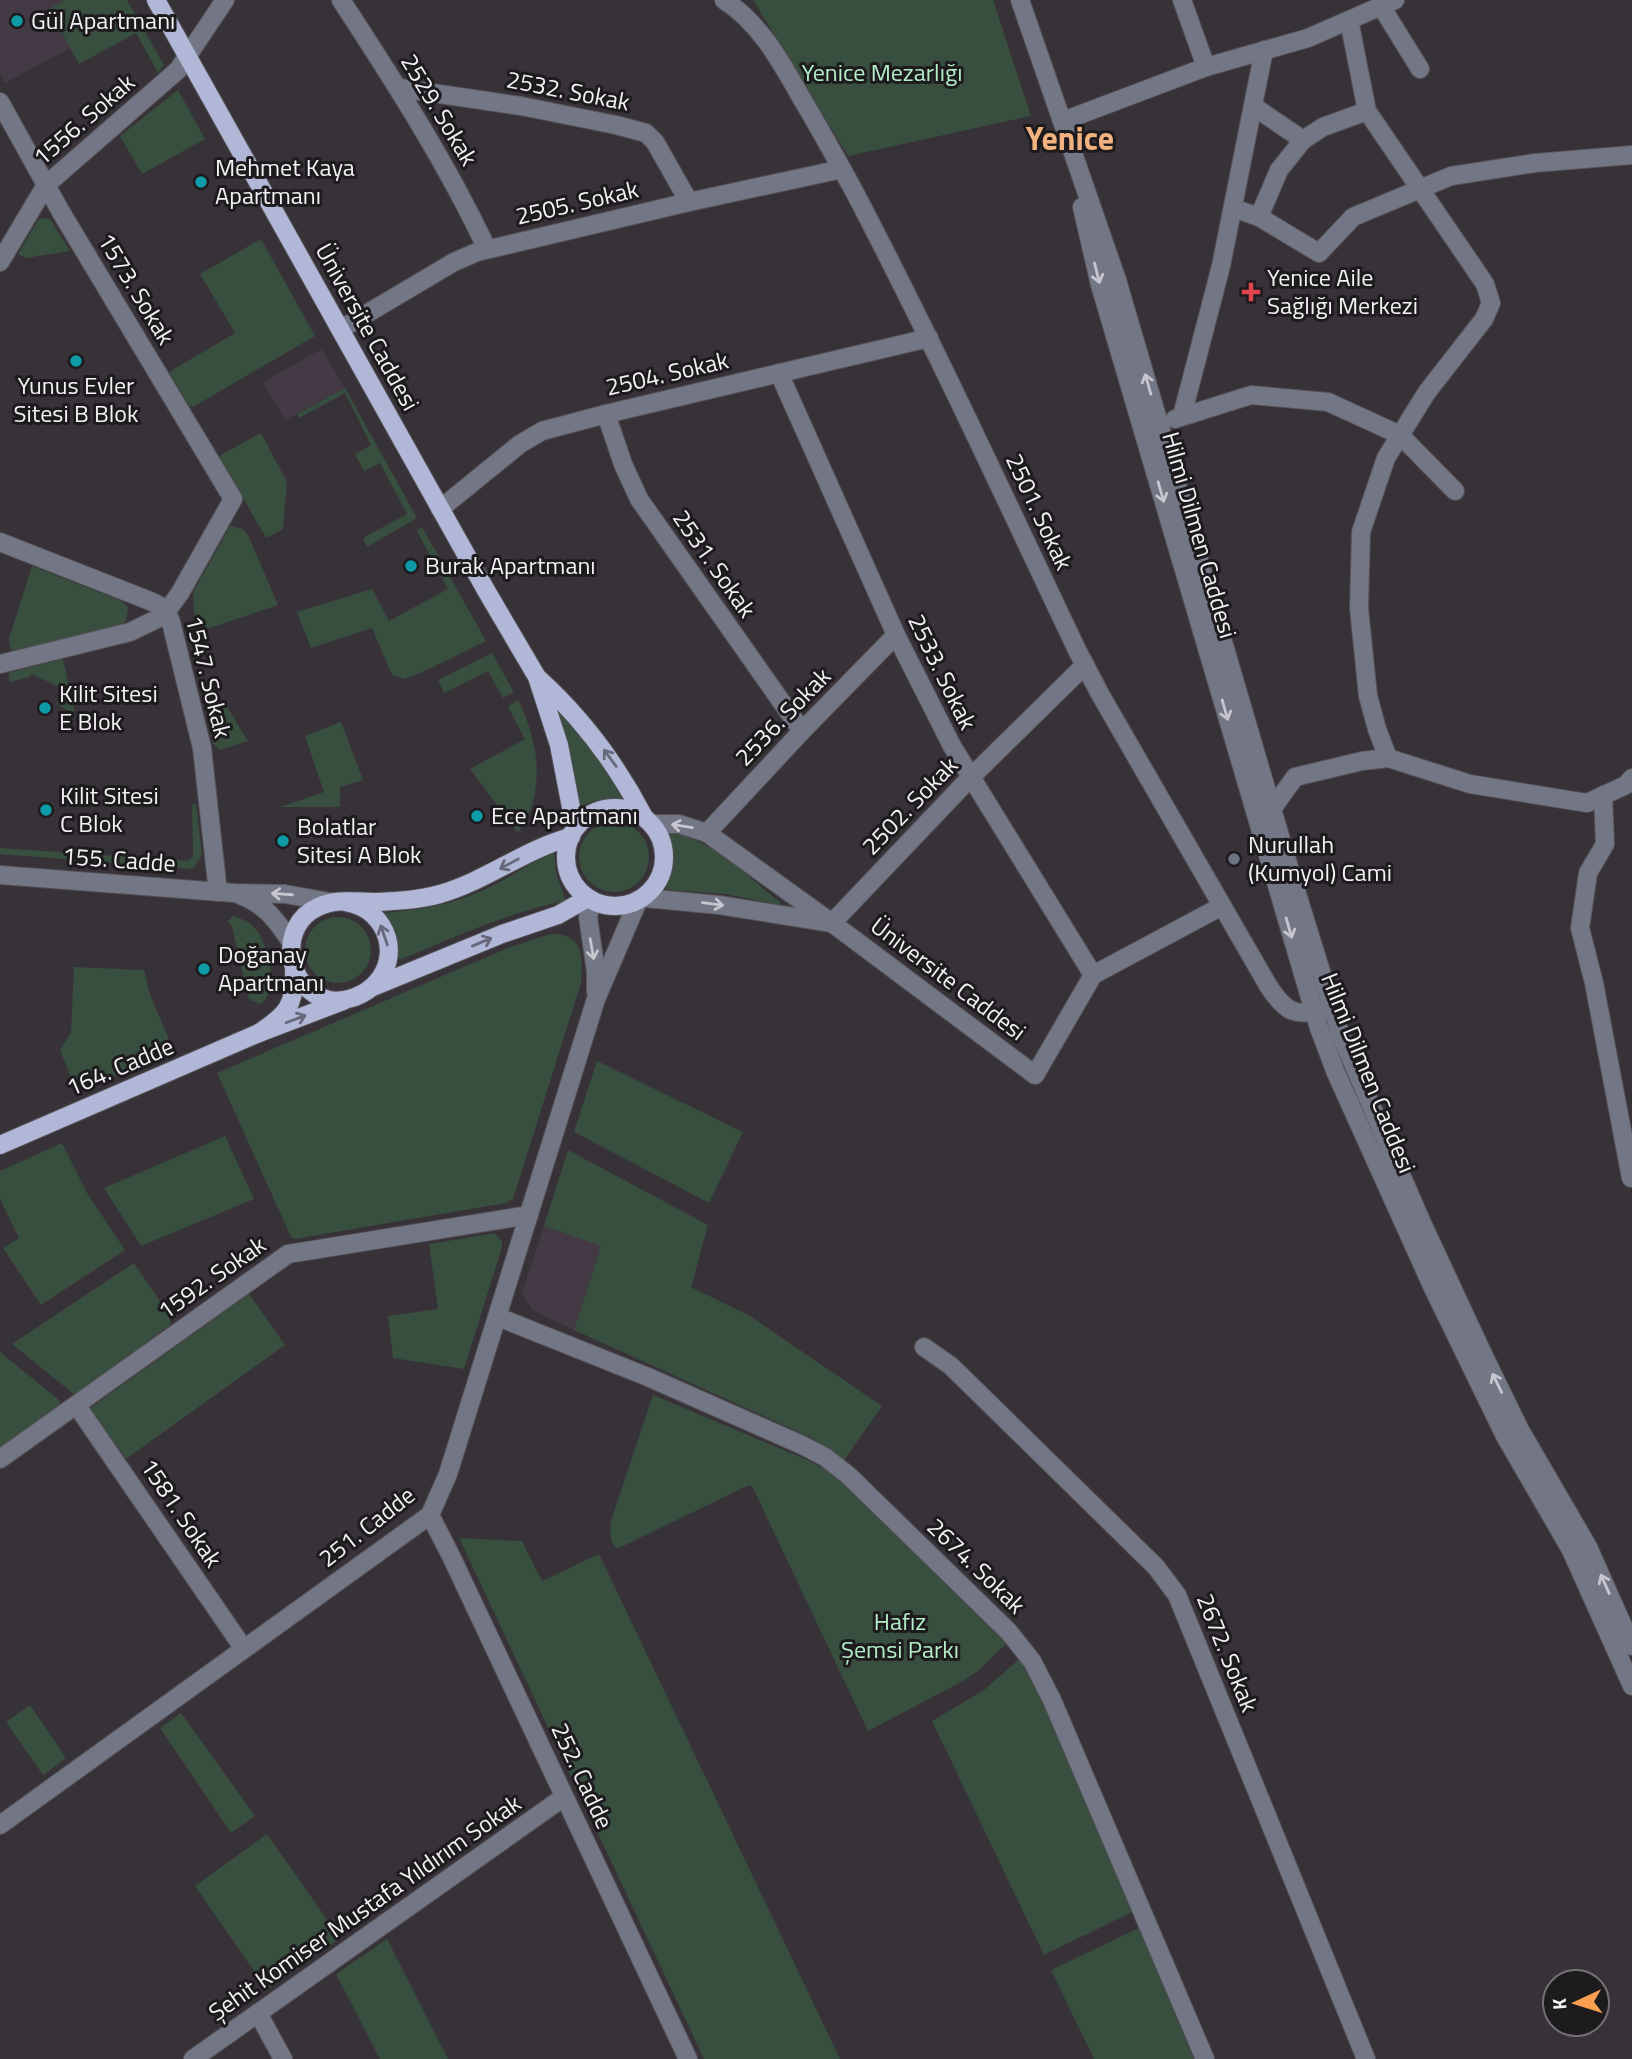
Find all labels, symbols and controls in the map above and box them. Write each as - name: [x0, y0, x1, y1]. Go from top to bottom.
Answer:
- place label: Gül Apartmanı: [31, 2, 175, 38]
- marker: Gül Apartmanı: [9, 13, 25, 29]
- street label: 2529. Sokak: [392, 47, 488, 173]
- park label: Yenice Mezarlığı: [801, 54, 963, 90]
- street label: 2532. Sokak: [503, 60, 633, 120]
- street label: 1556. Sokak: [24, 64, 143, 174]
- district label: Yenice: [1026, 114, 1114, 162]
- place label: Mehmet Kaya Apartmanı: [215, 149, 355, 213]
- street label: 2505. Sokak: [512, 170, 642, 234]
- marker: Mehmet Kaya Apartmanı: [193, 174, 209, 190]
- street label: 1573. Sokak: [89, 226, 185, 352]
- street label: Üniversite Caddesi: [307, 236, 429, 417]
- place label: Yenice Aile Sağlığı Merkezi: [1267, 259, 1418, 323]
- one-way arrow: [1091, 261, 1104, 284]
- marker: Yenice Aile Sağlığı Merkezi: [1241, 282, 1261, 302]
- street label: 2504. Sokak: [602, 341, 732, 405]
- marker: Yunus Evler Sitesi B Blok: [68, 353, 84, 369]
- place label: Yunus Evler Sitesi B Blok: [13, 367, 139, 431]
- one-way arrow: [1140, 373, 1153, 395]
- street label: Hilmi Dilmen Caddesi: [1153, 427, 1247, 642]
- street label: 2501. Sokak: [997, 447, 1083, 576]
- one-way arrow: [1155, 480, 1168, 502]
- street label: 2531. Sokak: [664, 502, 766, 625]
- place label: Burak Apartmanı: [425, 547, 596, 583]
- marker: Burak Apartmanı: [403, 558, 419, 574]
- street label: 2533. Sokak: [899, 608, 987, 736]
- street label: 1547. Sokak: [176, 612, 242, 742]
- street label: 2536. Sokak: [726, 659, 839, 774]
- place label: Kilit Sitesi E Blok: [59, 675, 158, 739]
- one-way arrow: [1219, 699, 1232, 721]
- marker: Kilit Sitesi E Blok: [37, 700, 53, 716]
- street label: 2502. Sokak: [853, 748, 966, 863]
- one-way arrow: [602, 749, 617, 768]
- place label: Kilit Sitesi C Blok: [60, 777, 159, 841]
- place label: Ece Apartmanı: [491, 797, 638, 833]
- marker: Kilit Sitesi C Blok: [38, 802, 54, 818]
- place label: Bolatlar Sitesi A Blok: [297, 808, 422, 872]
- marker: Ece Apartmanı: [469, 808, 485, 824]
- one-way arrow: [671, 819, 694, 832]
- place label: Nurullah (Kumyol) Cami: [1248, 826, 1392, 890]
- marker: Bolatlar Sitesi A Blok: [275, 833, 291, 849]
- street label: 155. Cadde: [61, 837, 177, 881]
- marker: Nurullah (Kumyol) Cami: [1226, 851, 1242, 867]
- one-way arrow: [499, 858, 520, 871]
- one-way arrow: [271, 887, 294, 900]
- one-way arrow: [701, 898, 724, 911]
- street label: Üniversite Caddesi: [863, 908, 1034, 1049]
- one-way arrow: [1283, 917, 1296, 939]
- one-way arrow: [377, 925, 389, 947]
- one-way arrow: [470, 935, 492, 948]
- place label: Doğanay Apartmanı: [218, 936, 324, 1000]
- one-way arrow: [586, 938, 599, 960]
- marker: Doğanay Apartmanı: [196, 961, 212, 977]
- street label: Hilmi Dilmen Caddesi: [1312, 967, 1426, 1178]
- one-way arrow: [285, 1012, 306, 1024]
- street label: 164. Cadde: [60, 1027, 179, 1105]
- street label: 1592. Sokak: [150, 1226, 273, 1328]
- one-way arrow: [1490, 1373, 1503, 1394]
- street label: 1581. Sokak: [132, 1451, 232, 1575]
- street label: 251. Cadde: [311, 1477, 422, 1575]
- street label: 2674. Sokak: [919, 1509, 1034, 1622]
- one-way arrow: [1597, 1573, 1610, 1595]
- street label: 2672. Sokak: [1188, 1588, 1268, 1718]
- park label: Hafız Şemsi Parkı: [841, 1603, 959, 1667]
- street label: 252. Cadde: [543, 1717, 623, 1835]
- street label: Şehit Komiser Mustafa Yıldırım Sokak: [201, 1785, 529, 2029]
- north arrow: [1541, 1968, 1611, 2038]
- text: K: [1544, 1998, 1573, 2011]

